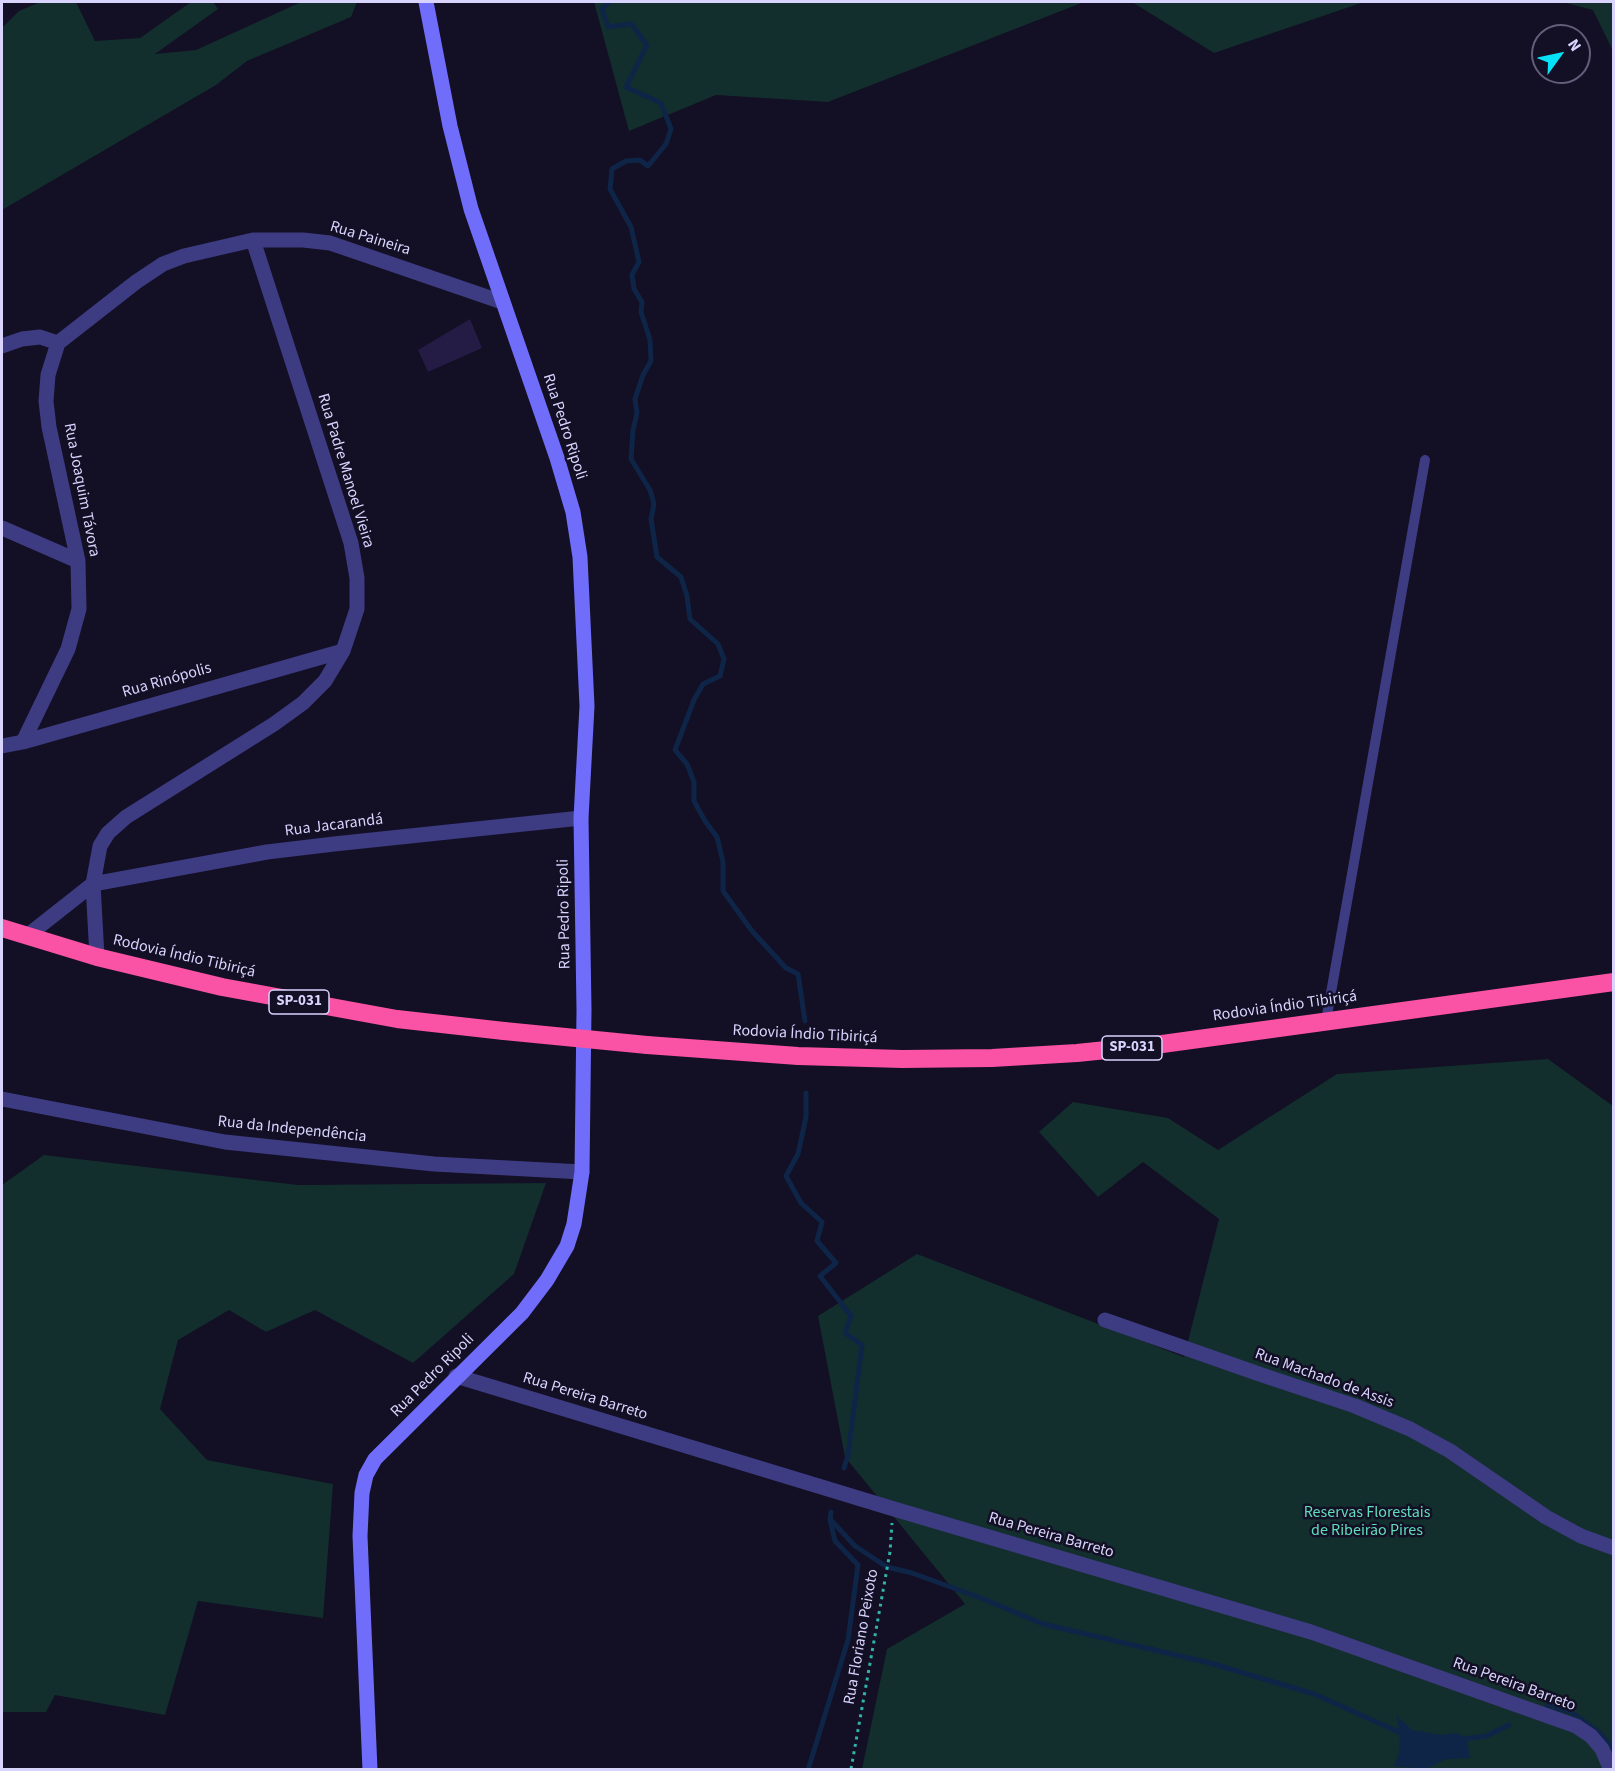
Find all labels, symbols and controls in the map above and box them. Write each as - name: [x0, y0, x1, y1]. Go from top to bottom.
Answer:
- north arrow: [1531, 24, 1591, 84]
- text: N: [1562, 35, 1587, 56]
- street label: Rua Paineira: [327, 218, 413, 260]
- street label: Rua Pedro Ripoli: [538, 372, 590, 482]
- street label: Rua Padre Manoel Vieira: [312, 391, 378, 551]
- street label: Rua Joaquim Távora: [59, 421, 103, 559]
- street label: Rua Rinópolis: [120, 659, 214, 703]
- street label: Rua Jacarandá: [284, 810, 384, 842]
- street label: Rua Pedro Ripoli: [554, 859, 576, 969]
- street label: Rodovia Índio Tibiriçá: [111, 931, 257, 983]
- street label: Rodovia Índio Tibiriçá: [1212, 987, 1358, 1027]
- road number: SP-031: [269, 990, 329, 1014]
- street label: Rodovia Índio Tibiriçá: [732, 1022, 878, 1048]
- road number: SP-031: [1102, 1036, 1162, 1060]
- street label: Rua da Independência: [217, 1113, 367, 1147]
- street label: Rua Pedro Ripoli: [387, 1330, 479, 1422]
- street label: Rua Machado de Assis: [1252, 1345, 1396, 1413]
- street label: Rua Pereira Barreto: [520, 1369, 650, 1425]
- park label: Reservas Florestais de Ribeirão Pires: [1304, 1503, 1430, 1541]
- street label: Rua Pereira Barreto: [986, 1509, 1116, 1563]
- street label: Rua Floriano Peixoto: [841, 1568, 883, 1706]
- street label: Rua Pereira Barreto: [1450, 1654, 1578, 1716]

